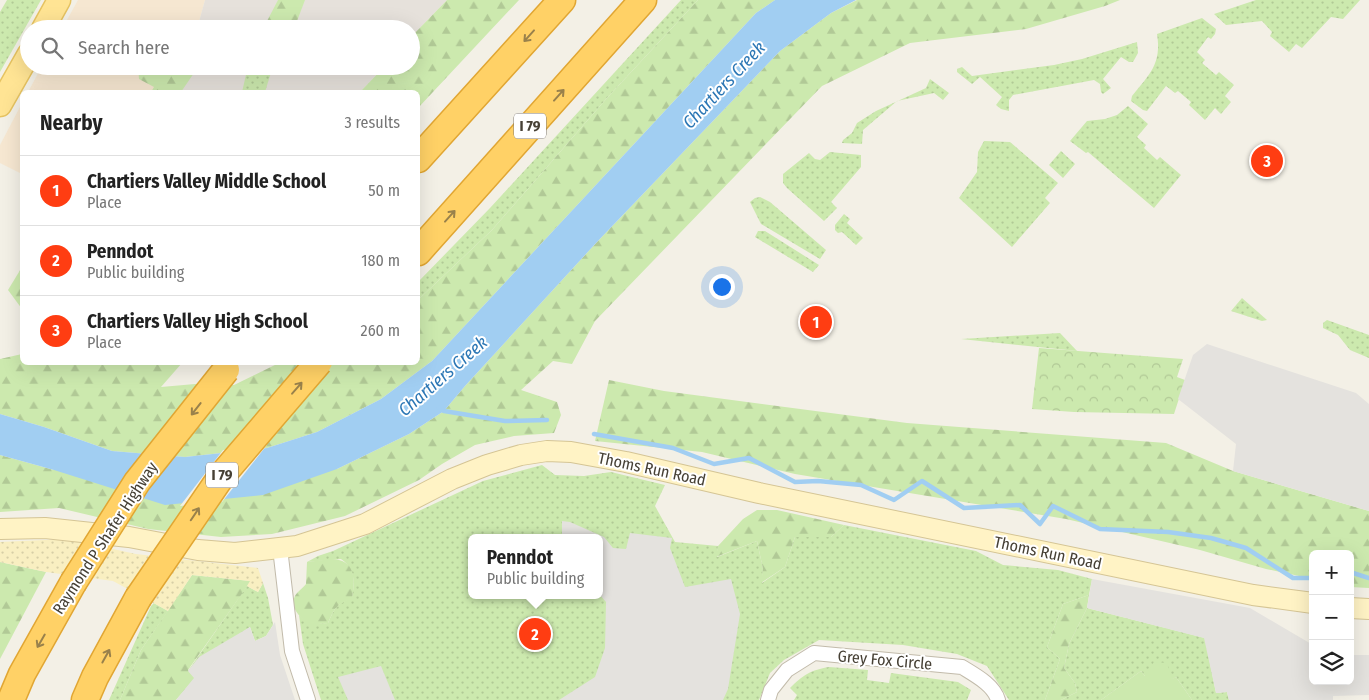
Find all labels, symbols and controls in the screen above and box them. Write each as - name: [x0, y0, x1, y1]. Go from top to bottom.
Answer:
- search box: [20, 20, 420, 75]
- one-way arrow: [523, 30, 535, 43]
- icon: search: [38, 34, 66, 62]
- text: Search here: [78, 36, 170, 59]
- water label: Chartiers Creek: [678, 37, 770, 133]
- one-way arrow: [553, 88, 564, 101]
- text: Nearby: [40, 110, 102, 136]
- text: 3 results: [344, 113, 400, 132]
- road number: I 79: [514, 114, 546, 138]
- pin: 3: [1251, 142, 1283, 180]
- text: Chartiers Valley Middle School: [87, 170, 326, 193]
- text: 1: [53, 181, 59, 200]
- text: 50 m: [368, 181, 400, 200]
- text: Place: [87, 193, 122, 212]
- one-way arrow: [444, 209, 456, 222]
- text: Penndot: [87, 240, 154, 263]
- text: 2: [52, 251, 60, 270]
- text: 180 m: [361, 251, 400, 270]
- text: Public building: [87, 263, 184, 282]
- your location: [709, 274, 735, 300]
- pin: 1: [800, 303, 832, 341]
- text: Chartiers Valley High School: [87, 310, 308, 333]
- text: 3: [52, 321, 60, 340]
- text: 260 m: [361, 321, 400, 340]
- water label: Chartiers Creek: [394, 331, 492, 421]
- text: Place: [87, 333, 122, 352]
- one-way arrow: [291, 382, 302, 395]
- one-way arrow: [190, 402, 201, 415]
- street label: Thoms Run Road: [596, 448, 708, 490]
- street label: Raymond P Shafer Highway: [49, 458, 162, 618]
- road number: I 79: [206, 462, 238, 488]
- one-way arrow: [190, 508, 200, 522]
- street label: Thoms Run Road: [992, 532, 1104, 574]
- popup: [468, 534, 603, 599]
- text: Penndot: [487, 546, 553, 569]
- map controls: [1309, 550, 1354, 685]
- button: +: [1309, 550, 1354, 595]
- text: Public building: [487, 569, 584, 588]
- button: −: [1309, 595, 1354, 640]
- pin: 2: [519, 615, 551, 653]
- one-way arrow: [35, 633, 45, 647]
- button: layers: [1309, 640, 1354, 685]
- street label: Grey Fox Circle: [837, 646, 933, 674]
- one-way arrow: [102, 650, 112, 664]

